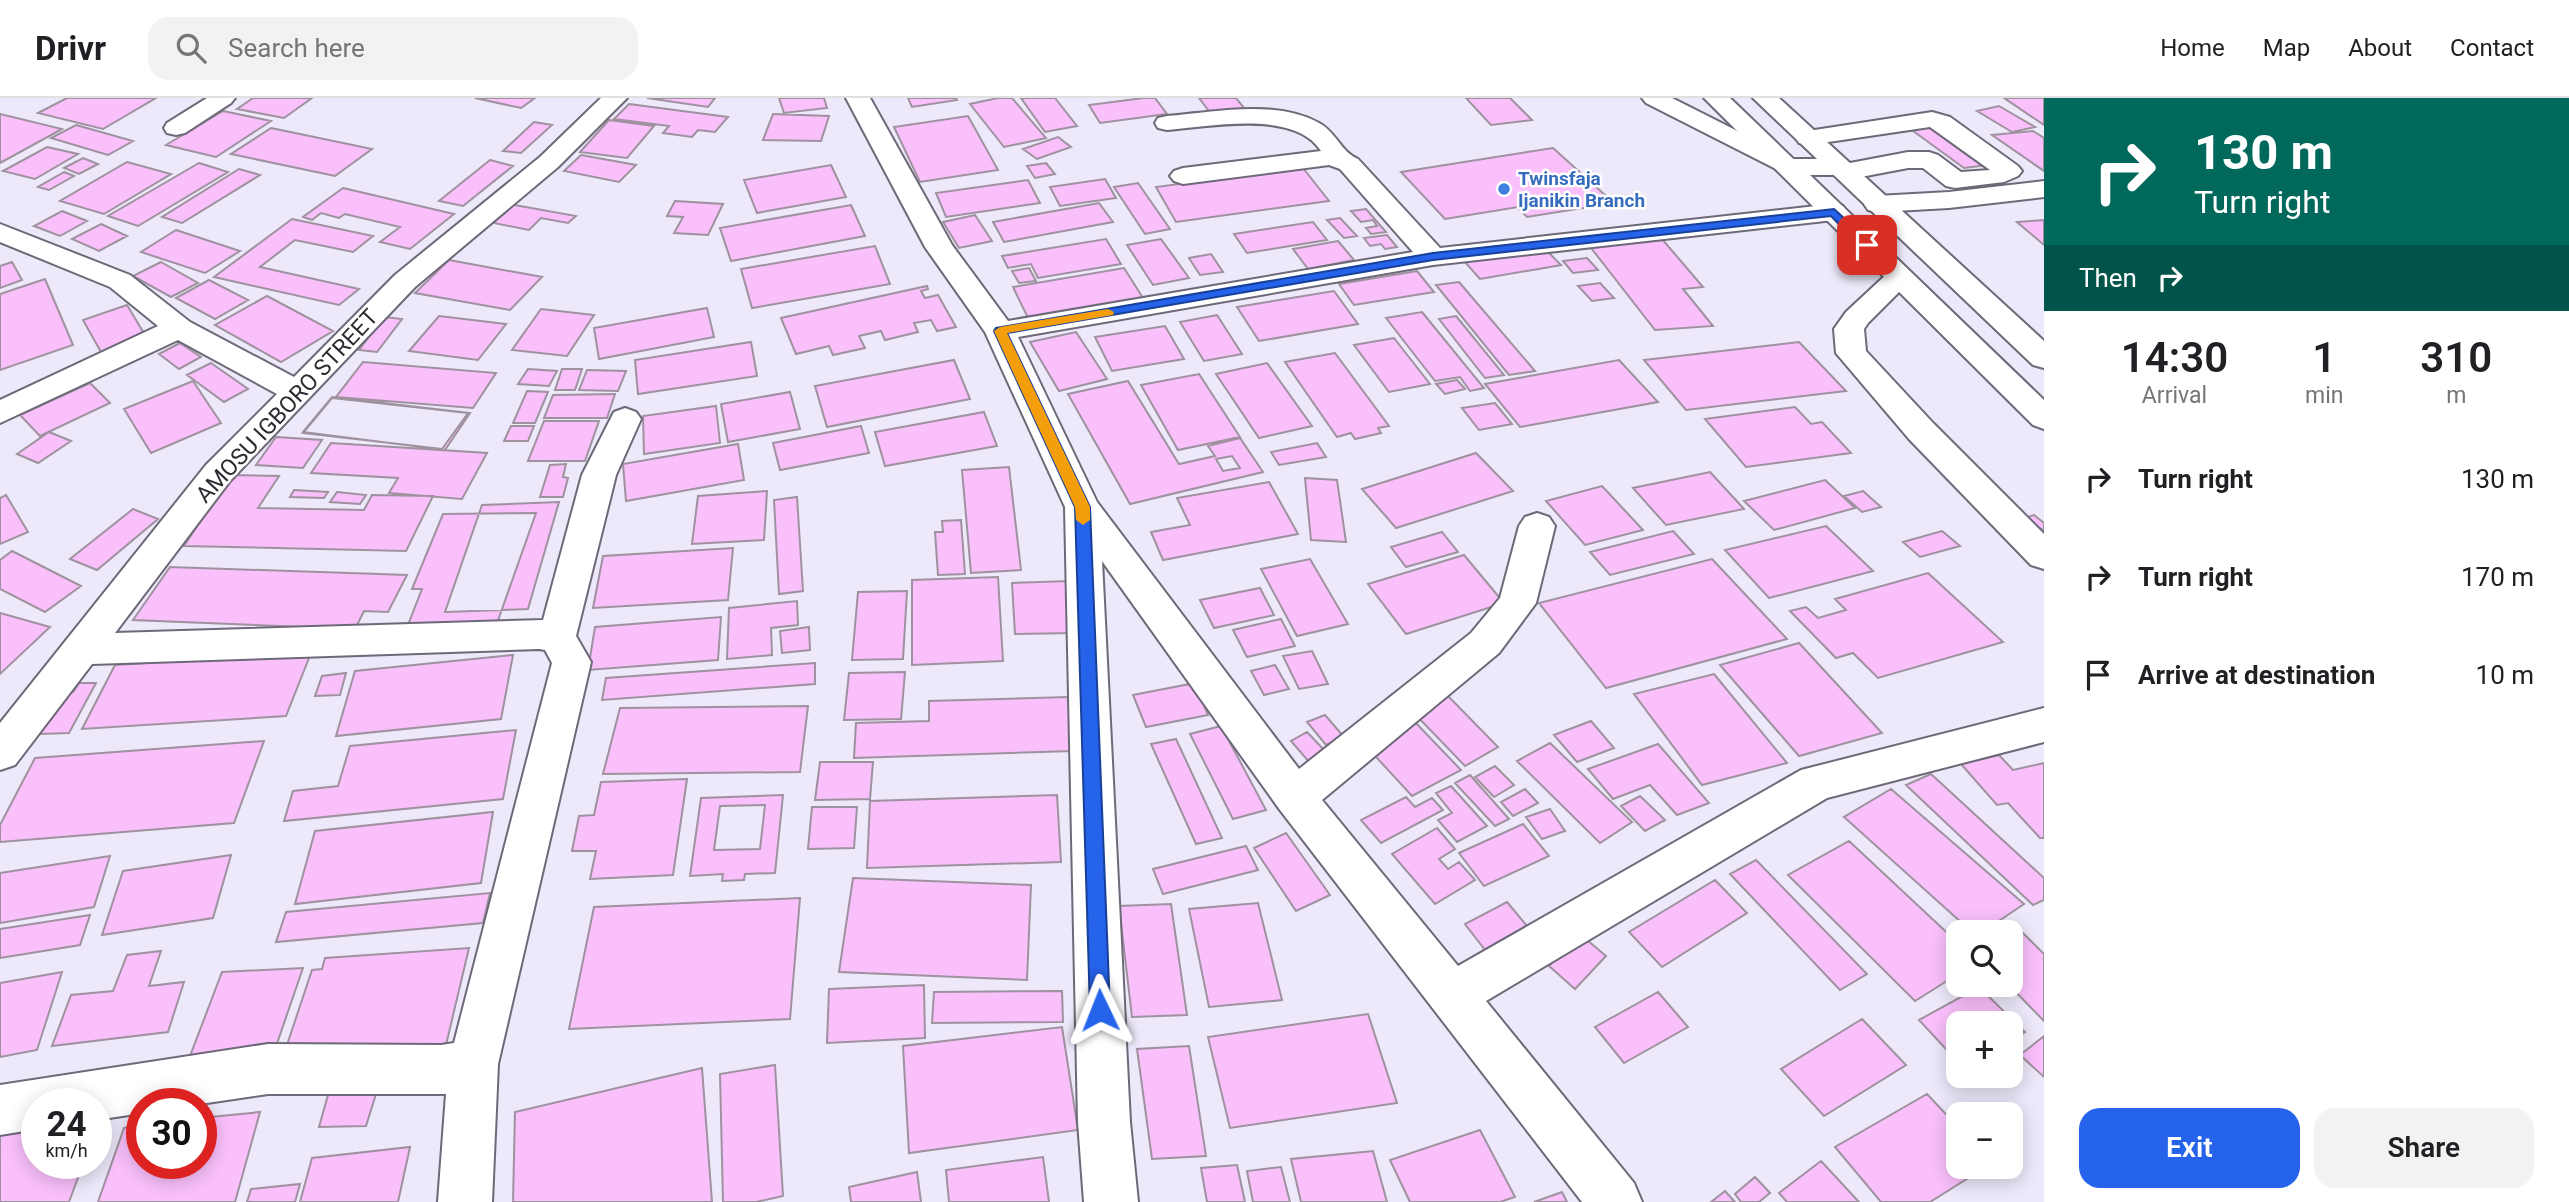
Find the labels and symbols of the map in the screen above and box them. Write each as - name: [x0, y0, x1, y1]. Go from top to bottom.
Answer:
- place label: Twinsfaja Ijanikin Branch: [1518, 167, 1645, 212]
- marker: Twinsfaja Ijanikin Branch: [1496, 181, 1512, 197]
- pin: [1837, 215, 1897, 275]
- street label: AMOSU IGBORO STREET: [190, 303, 384, 508]
- position arrow: [1063, 973, 1137, 1047]
- speed limit sign: 30: [126, 1088, 217, 1179]

